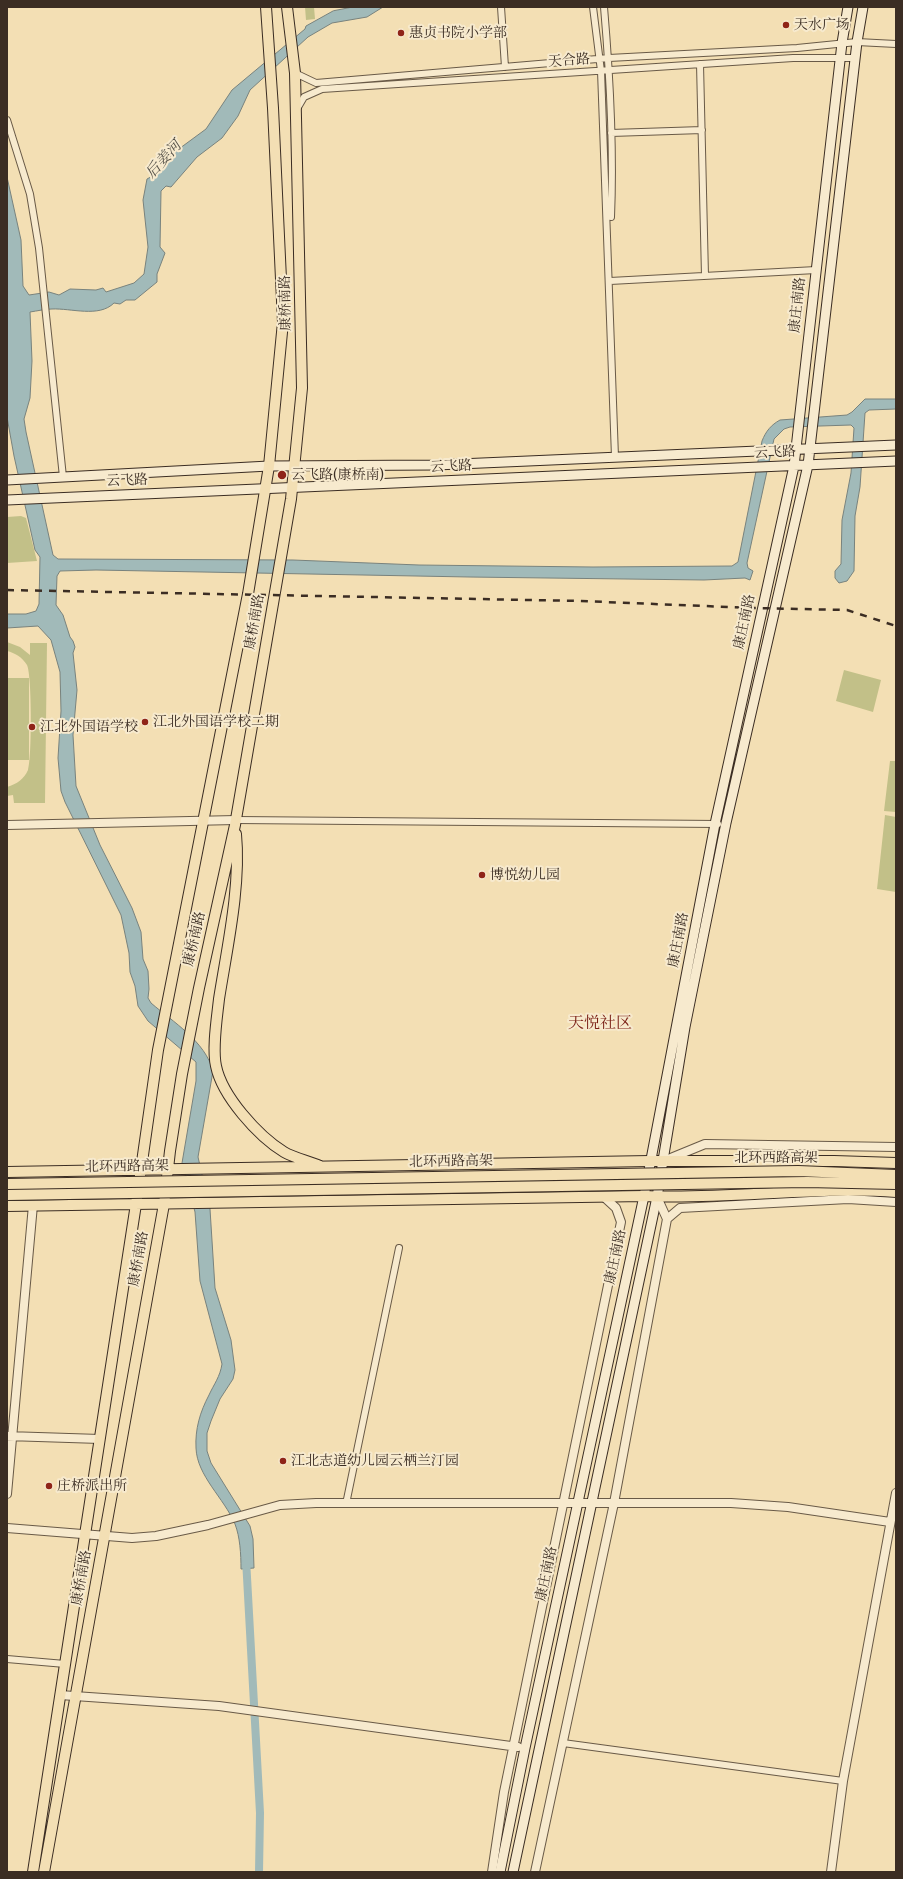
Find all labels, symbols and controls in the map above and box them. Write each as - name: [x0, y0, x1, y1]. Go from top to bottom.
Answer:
- place label: 天水广场: [794, 17, 850, 33]
- marker: 天水广场: [781, 20, 791, 30]
- place label: 惠贞书院小学部: [409, 25, 507, 41]
- marker: 惠贞书院小学部: [396, 28, 406, 38]
- street label: 天合路: [547, 51, 591, 71]
- water label: 后姜河: [142, 137, 186, 183]
- street label: 康桥南路: [277, 275, 295, 331]
- street label: 康庄南路: [787, 276, 809, 334]
- street label: 云飞路: [754, 444, 796, 462]
- street label: 云飞路: [430, 458, 472, 476]
- place label: 云飞路(康桥南): [291, 467, 384, 483]
- marker: 云飞路(康桥南): [276, 469, 288, 481]
- street label: 云飞路: [106, 472, 148, 490]
- street label: 康桥南路: [242, 593, 268, 651]
- street label: 康庄南路: [731, 593, 759, 651]
- place label: 江北外国语学校二期: [153, 714, 279, 730]
- marker: 江北外国语学校二期: [140, 717, 150, 727]
- place label: 江北外国语学校: [40, 719, 138, 735]
- marker: 江北外国语学校: [27, 722, 37, 732]
- place label: 博悦幼儿园: [490, 867, 560, 883]
- marker: 博悦幼儿园: [477, 870, 487, 880]
- street label: 康桥南路: [181, 910, 209, 968]
- street label: 康庄南路: [665, 911, 693, 969]
- district label: 天悦社区: [568, 1014, 632, 1034]
- street label: 北环西路高架: [734, 1150, 818, 1166]
- street label: 北环西路高架: [409, 1153, 493, 1171]
- street label: 北环西路高架: [85, 1158, 169, 1176]
- street label: 康庄南路: [602, 1228, 630, 1286]
- street label: 康桥南路: [126, 1230, 152, 1288]
- place label: 江北志道幼儿园云栖兰汀园: [291, 1453, 459, 1469]
- marker: 江北志道幼儿园云栖兰汀园: [278, 1456, 288, 1466]
- place label: 庄桥派出所: [57, 1478, 127, 1494]
- marker: 庄桥派出所: [44, 1481, 54, 1491]
- street label: 康庄南路: [533, 1545, 561, 1603]
- street label: 康桥南路: [69, 1549, 95, 1607]

